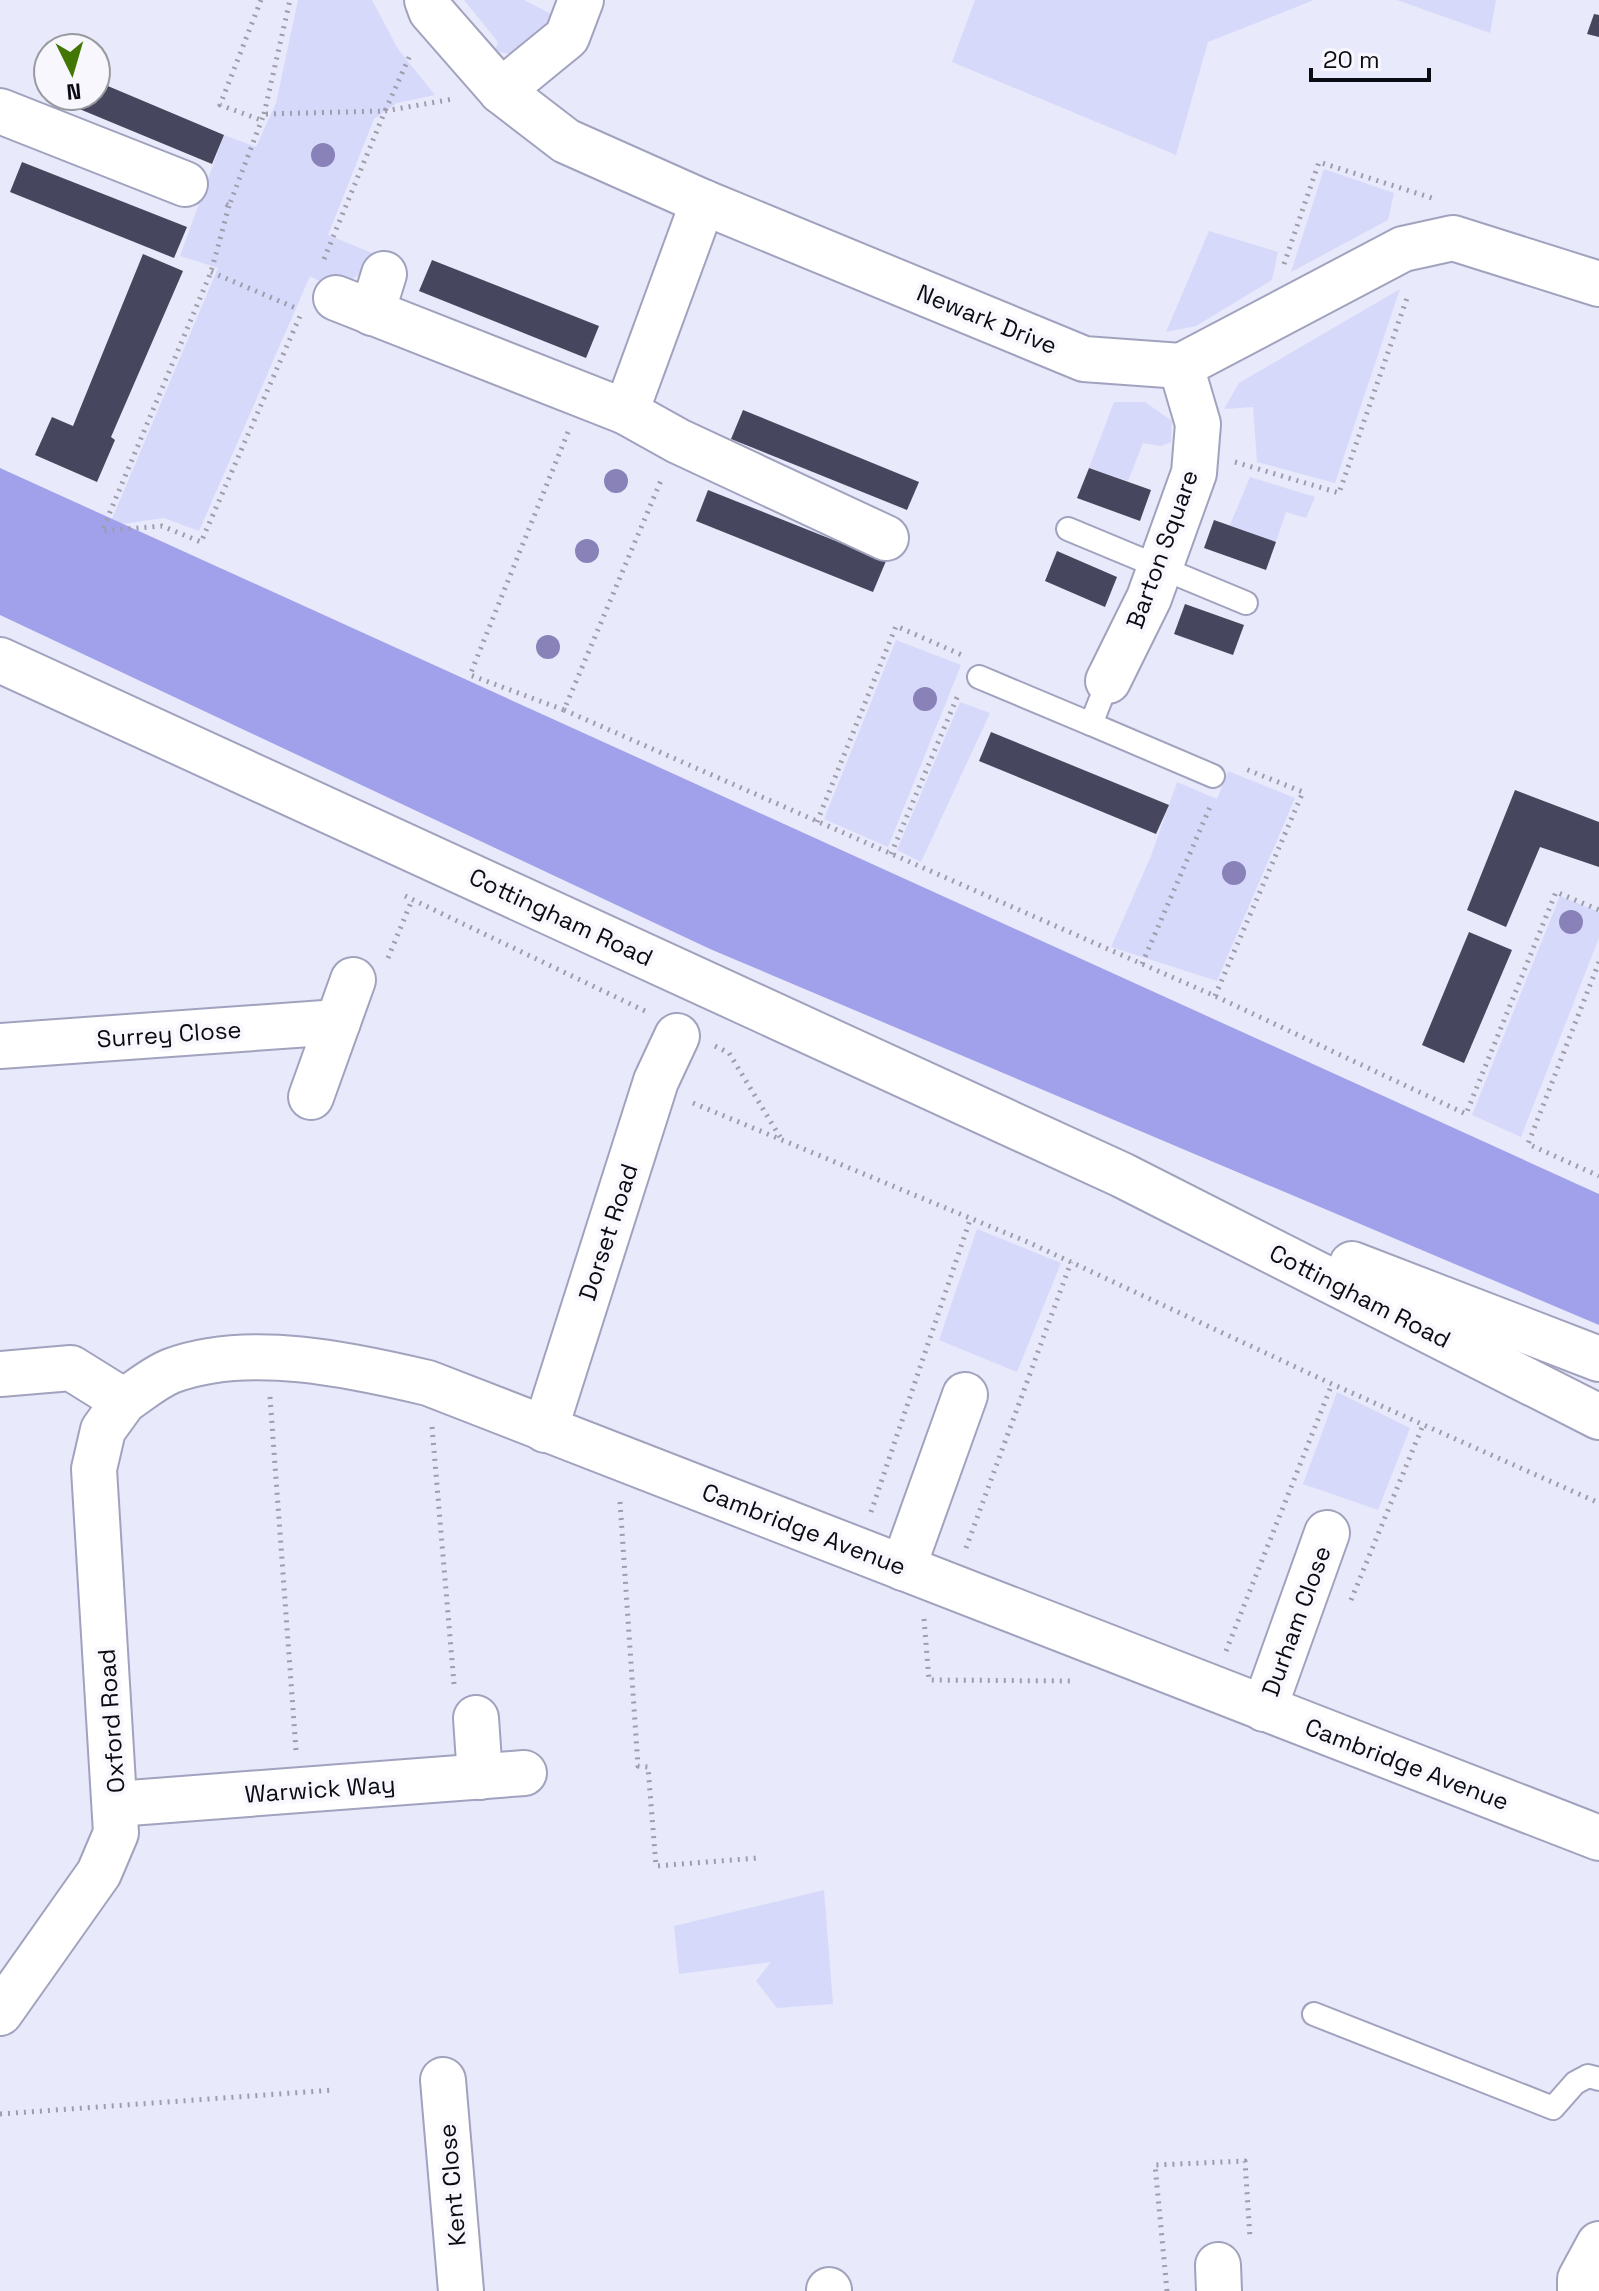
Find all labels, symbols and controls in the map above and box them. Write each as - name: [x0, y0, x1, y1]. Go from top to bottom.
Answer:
- north arrow: [32, 32, 112, 112]
- scale bar: [1311, 32, 1429, 82]
- text: 20 m: [1323, 44, 1380, 75]
- text: N: [65, 77, 82, 107]
- street label: Newark Drive: [912, 277, 1062, 361]
- street label: Barton Square: [1119, 465, 1205, 633]
- street label: Cottingham Road: [464, 861, 658, 973]
- street label: Surrey Close: [96, 1013, 242, 1055]
- street label: Dorset Road: [571, 1160, 645, 1304]
- street label: Cottingham Road: [1264, 1237, 1456, 1355]
- street label: Cambridge Avenue: [698, 1476, 910, 1582]
- street label: Durham Close: [1254, 1541, 1338, 1701]
- street label: Oxford Road: [91, 1648, 131, 1794]
- street label: Cambridge Avenue: [1301, 1711, 1513, 1817]
- street label: Warwick Way: [244, 1768, 396, 1810]
- street label: Kent Close: [431, 2122, 473, 2248]

